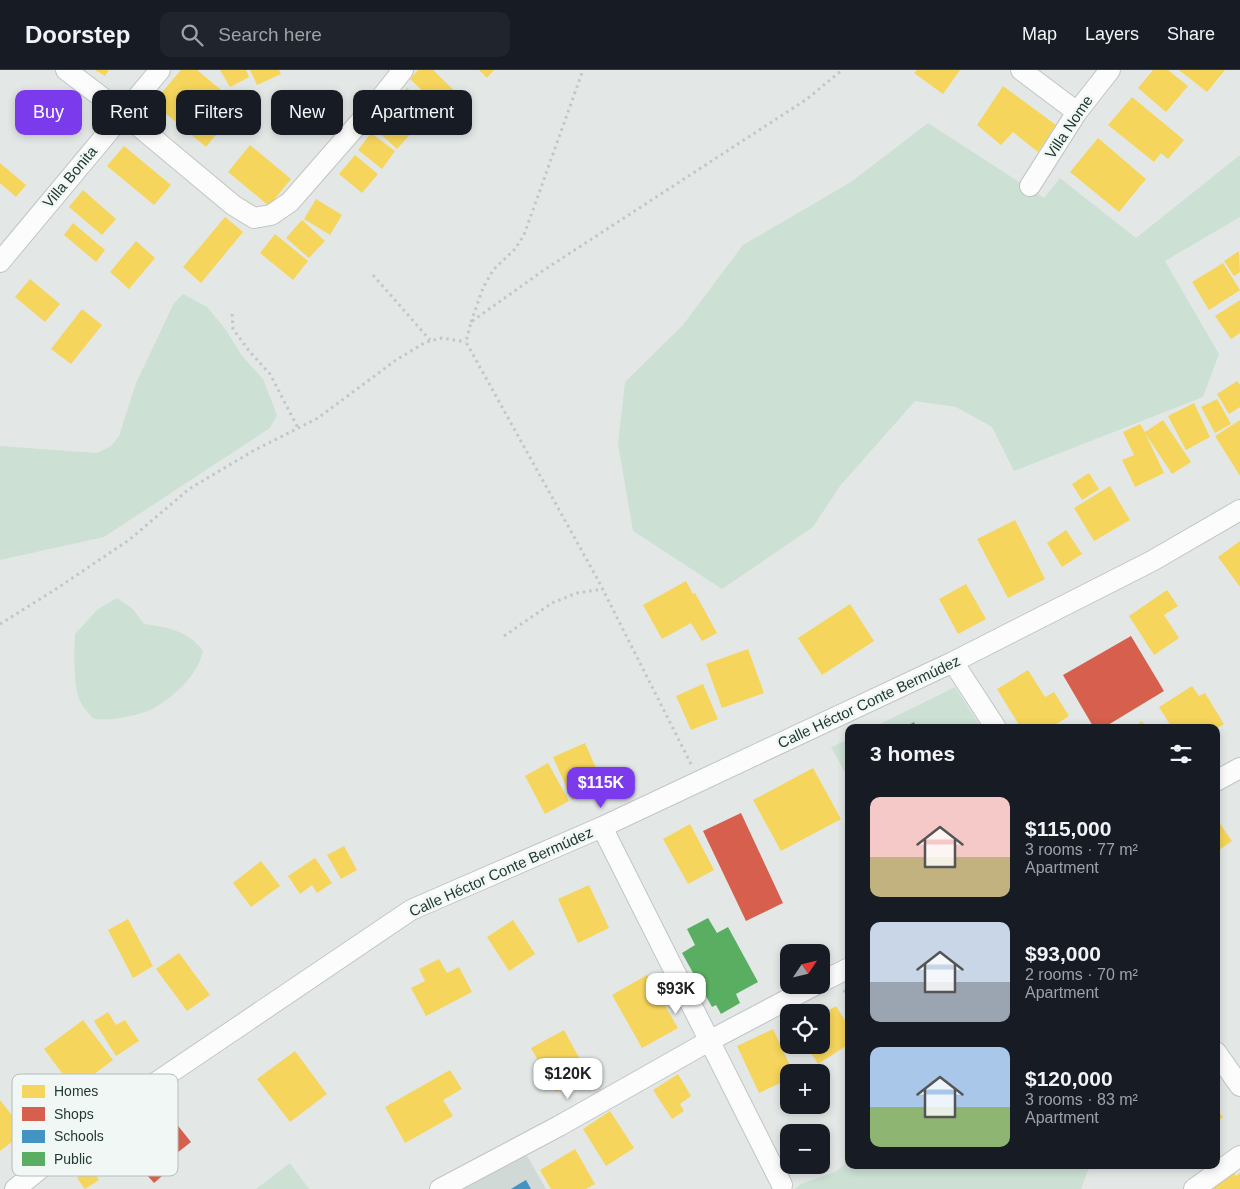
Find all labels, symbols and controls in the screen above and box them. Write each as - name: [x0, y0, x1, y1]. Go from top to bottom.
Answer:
- search box: [160, 12, 510, 57]
- text: Doorstep: [25, 21, 130, 48]
- icon: search: [178, 21, 206, 49]
- text: Search here: [218, 24, 322, 45]
- text: Map: [1022, 24, 1057, 44]
- text: Layers: [1085, 24, 1139, 44]
- text: Share: [1167, 24, 1215, 44]
- chip: Buy: [15, 90, 82, 135]
- chip: Rent: [92, 90, 166, 135]
- chip: Filters: [176, 90, 261, 135]
- chip: New: [271, 90, 343, 135]
- chip: Apartment: [353, 90, 472, 135]
- street label: Villa Nome: [1041, 92, 1096, 161]
- street label: Villa Bonita: [39, 142, 101, 211]
- street label: Calle Héctor Conte Bermúdez: [775, 652, 963, 751]
- icon: filters: [1167, 740, 1195, 768]
- text: 3 homes: [870, 742, 955, 765]
- pin: $115K: [566, 766, 636, 809]
- text: $115K: [578, 774, 624, 791]
- icon: home: [910, 817, 970, 877]
- text: $115,000: [1025, 817, 1111, 840]
- street label: Calle Héctor Conte Bermúdez: [406, 823, 595, 920]
- text: 3 rooms · 77 m²: [1025, 841, 1138, 858]
- text: Apartment: [1025, 859, 1099, 876]
- icon: home: [910, 942, 970, 1002]
- text: $93,000: [1025, 942, 1101, 965]
- north arrow: [780, 944, 830, 994]
- map controls: [780, 944, 830, 1174]
- text: 2 rooms · 70 m²: [1025, 966, 1138, 983]
- pin: $93K: [646, 972, 706, 1015]
- text: $93K: [657, 980, 695, 997]
- text: Apartment: [1025, 984, 1099, 1001]
- button: locate: [780, 1004, 830, 1054]
- pin: $120K: [533, 1058, 603, 1100]
- button: +: [780, 1064, 830, 1114]
- text: $120K: [544, 1065, 592, 1082]
- icon: home: [910, 1067, 970, 1127]
- text: $120,000: [1025, 1067, 1113, 1090]
- legend: [12, 1074, 178, 1176]
- text: Homes: [54, 1083, 98, 1099]
- text: 3 rooms · 83 m²: [1025, 1091, 1138, 1108]
- text: Shops: [54, 1106, 94, 1122]
- text: Apartment: [1025, 1109, 1099, 1126]
- button: −: [780, 1124, 830, 1174]
- text: Schools: [54, 1128, 104, 1144]
- text: Public: [54, 1151, 92, 1167]

